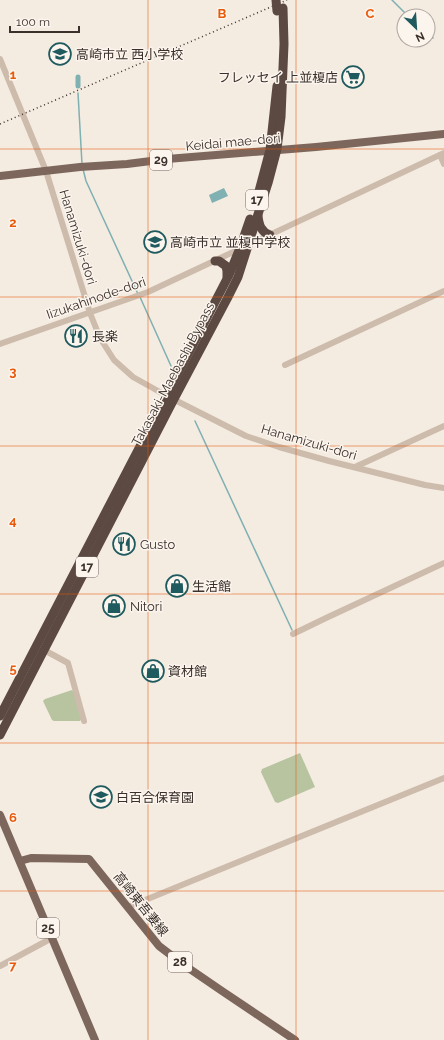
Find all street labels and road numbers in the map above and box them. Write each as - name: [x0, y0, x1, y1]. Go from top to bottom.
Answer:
- street label: Keidai mae-dori: [185, 130, 281, 154]
- road number: 29: [150, 150, 172, 170]
- street label: Hanamizuki-dori: [56, 188, 100, 286]
- road number: 17: [246, 190, 268, 210]
- street label: Iizukahinode-dori: [44, 274, 148, 322]
- street label: Takasaki-Maebashi Bypass: [129, 300, 217, 448]
- street label: Hanamizuki-dori: [260, 421, 358, 463]
- road number: 17: [76, 557, 98, 577]
- street label: 高崎東吾妻線: [111, 869, 171, 939]
- road number: 25: [37, 918, 59, 938]
- road number: 28: [168, 952, 192, 972]

